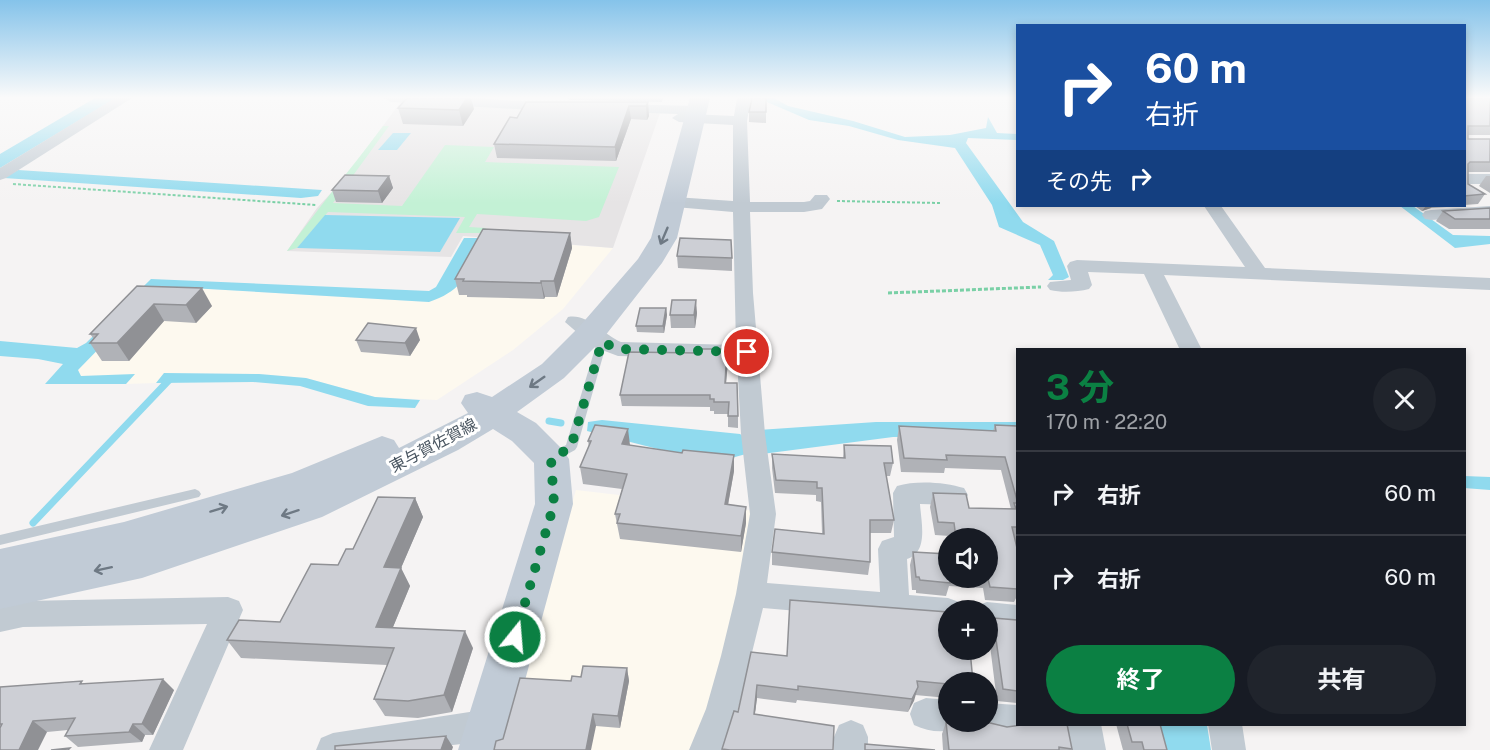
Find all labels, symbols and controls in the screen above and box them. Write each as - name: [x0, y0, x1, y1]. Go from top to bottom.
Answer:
- text: 60 m: [1145, 43, 1247, 92]
- icon: right: [1046, 48, 1124, 126]
- text: 右折: [1145, 98, 1199, 130]
- icon: right: [1124, 162, 1157, 195]
- text: その先: [1046, 168, 1112, 194]
- one-way arrow: [658, 226, 669, 244]
- pin: [721, 326, 772, 377]
- icon: arrive: [730, 335, 763, 368]
- text: 3 分: [1046, 366, 1114, 408]
- button: close: [1373, 368, 1436, 431]
- one-way arrow: [530, 376, 546, 388]
- text: 170 m · 22:20: [1046, 410, 1167, 434]
- street label: 東与賀佐賀線: [386, 415, 480, 476]
- icon: right: [1046, 477, 1079, 510]
- text: 60 m: [1385, 480, 1436, 506]
- text: 右折: [1097, 482, 1141, 508]
- one-way arrow: [209, 503, 228, 514]
- one-way arrow: [281, 508, 300, 519]
- map controls: [938, 528, 998, 732]
- button: sound: [938, 528, 998, 588]
- icon: right: [1046, 561, 1079, 594]
- one-way arrow: [94, 564, 114, 575]
- text: 60 m: [1385, 564, 1436, 590]
- text: 右折: [1097, 566, 1141, 592]
- button: +: [938, 600, 998, 660]
- position arrow: [483, 605, 547, 669]
- button: 終了: [1046, 645, 1235, 714]
- button: 共有: [1247, 645, 1436, 714]
- button: −: [938, 672, 998, 732]

